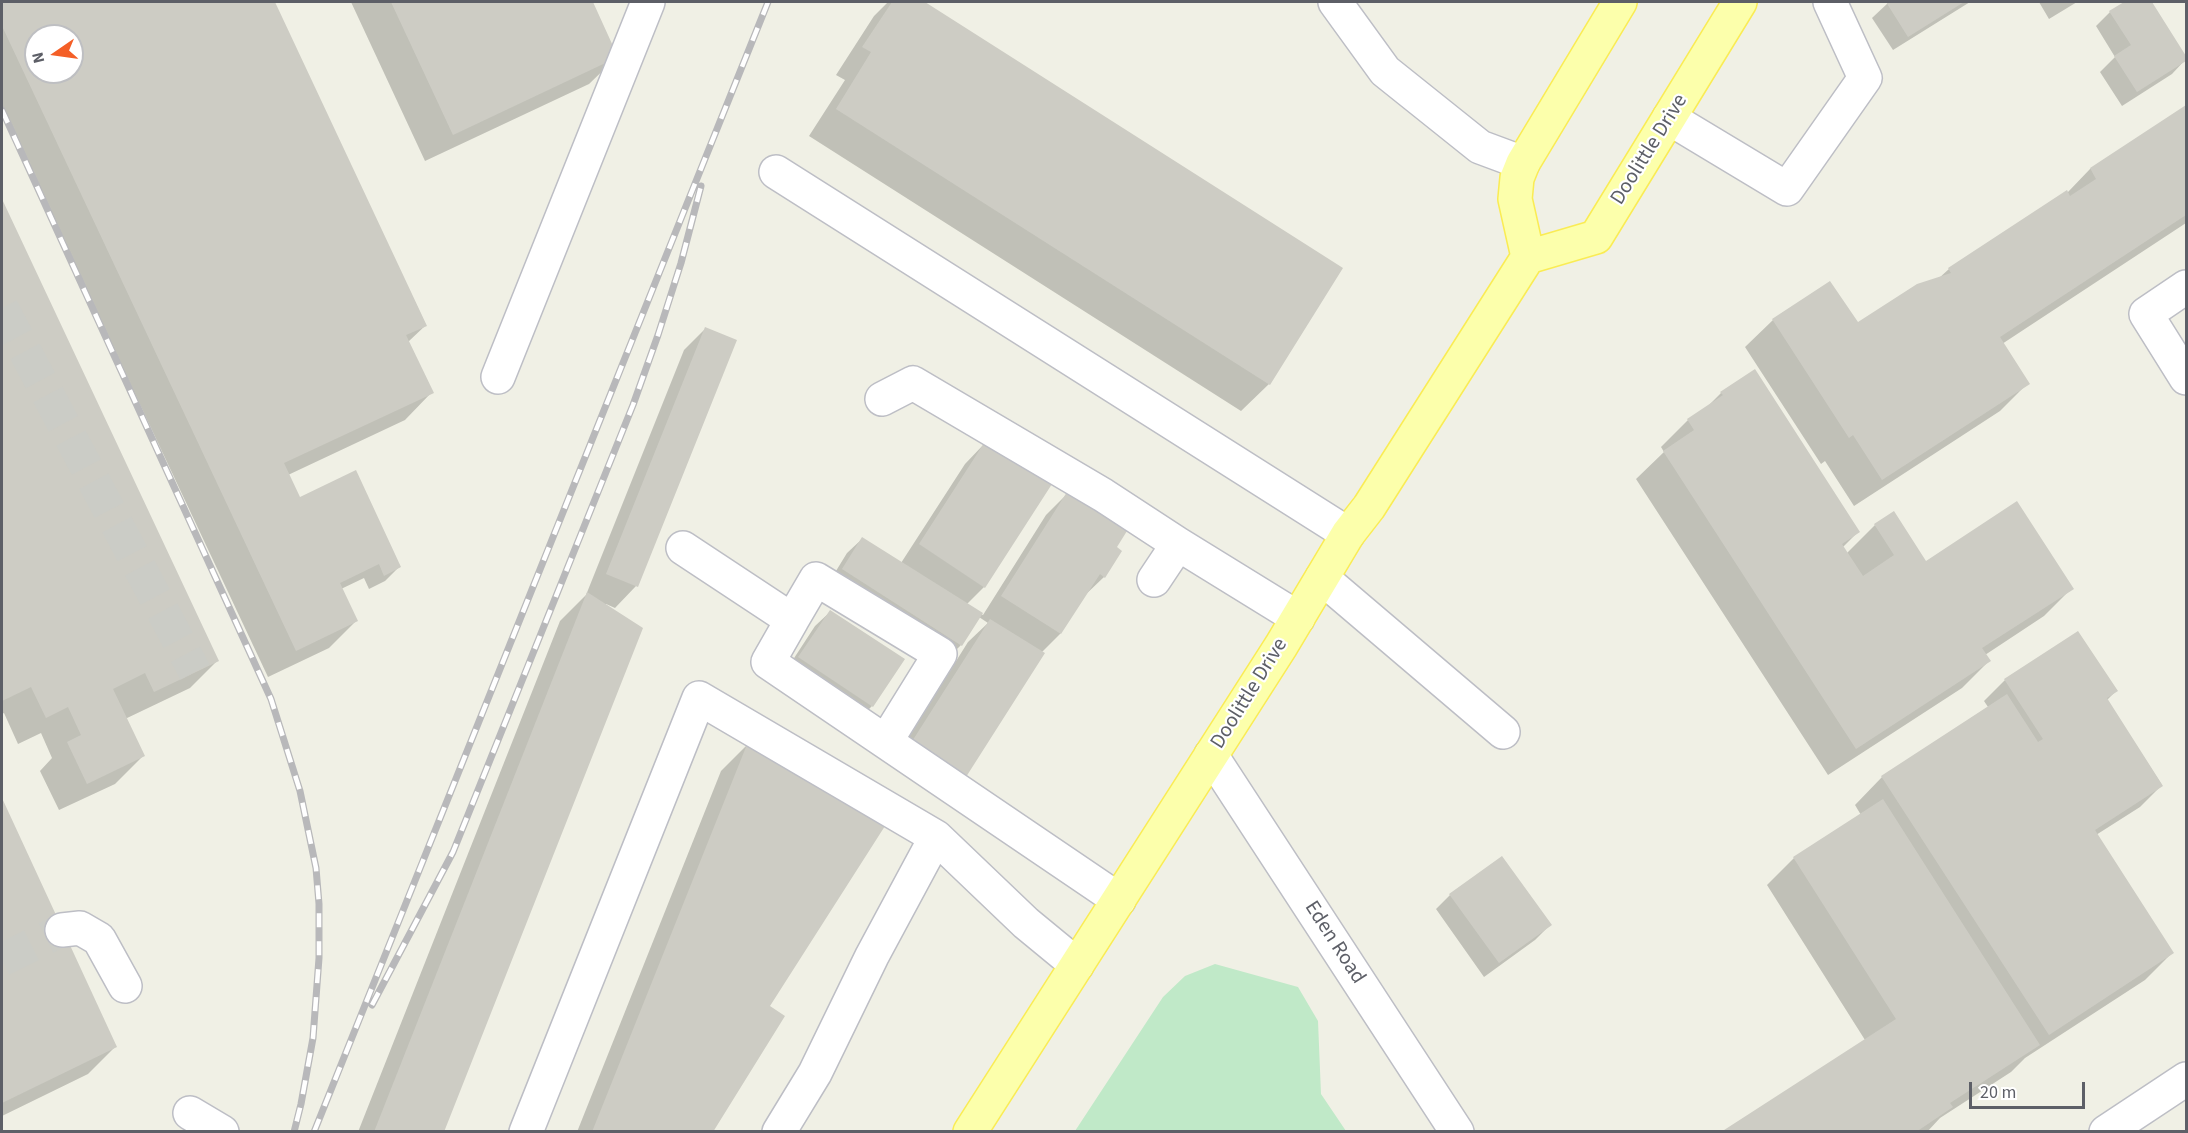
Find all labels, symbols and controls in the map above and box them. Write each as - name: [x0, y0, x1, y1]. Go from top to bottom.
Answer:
- north arrow: [24, 24, 84, 84]
- text: N: [26, 50, 50, 65]
- street label: Doolittle Drive: [1606, 90, 1694, 210]
- street label: Doolittle Drive: [1206, 634, 1294, 754]
- street label: Eden Road: [1298, 897, 1370, 989]
- scale bar: [1972, 1070, 2088, 1108]
- text: 20 m: [1980, 1080, 2016, 1105]

